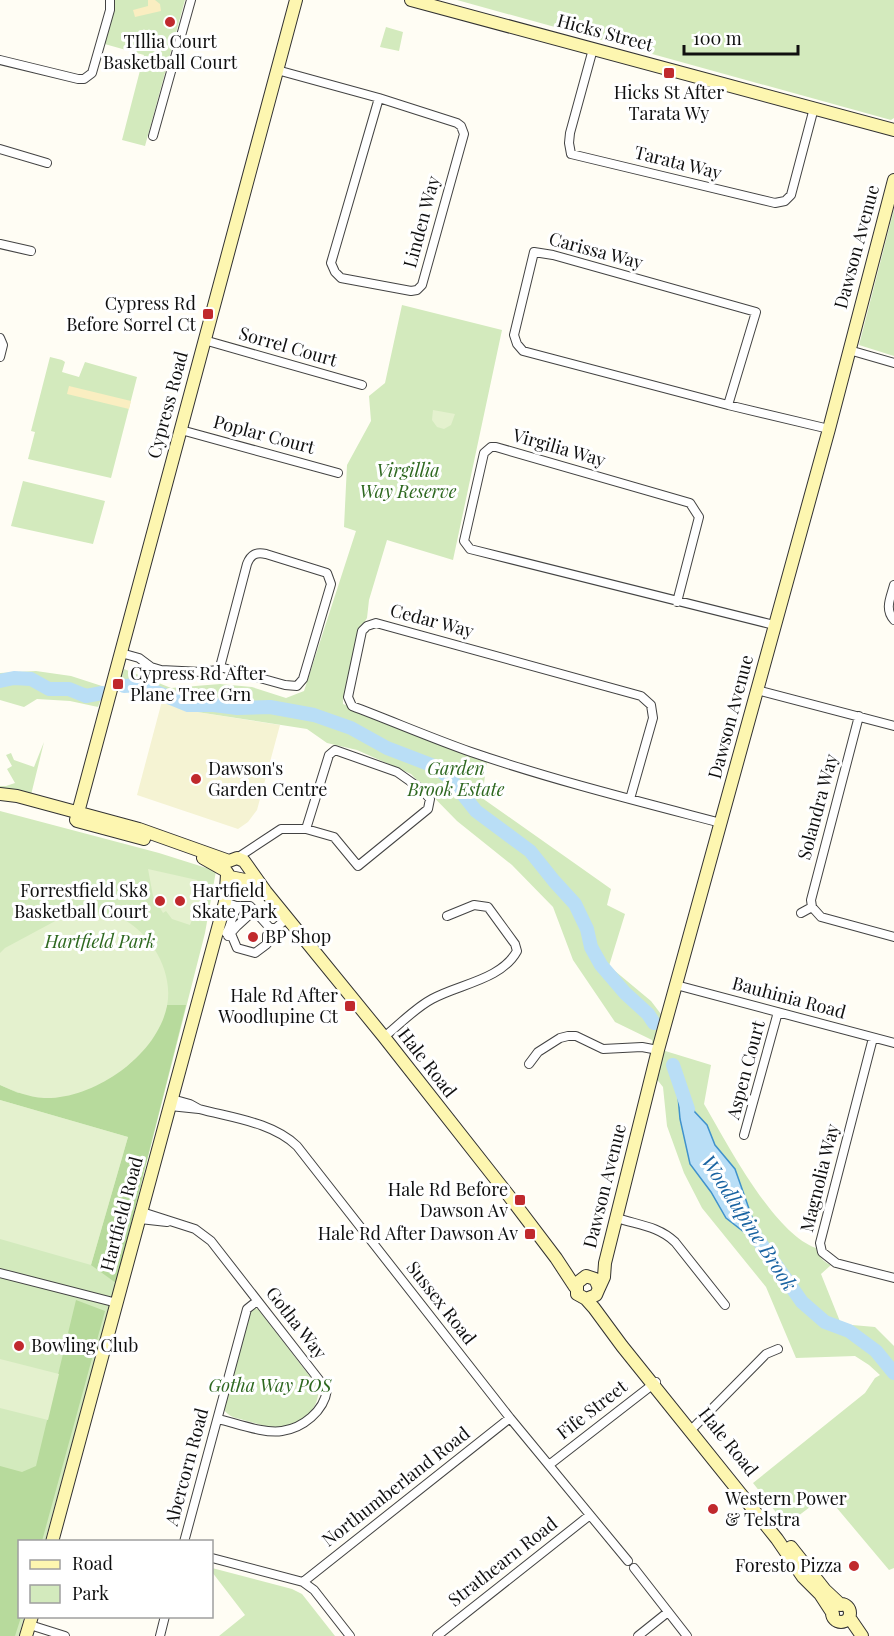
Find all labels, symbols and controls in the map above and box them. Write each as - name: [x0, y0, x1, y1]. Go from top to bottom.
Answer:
- street label: Hicks Street: [555, 8, 656, 57]
- marker: TIllia Court Basketball Court: [163, 15, 177, 29]
- scale bar: [684, 18, 798, 56]
- text: 100 m: [693, 26, 742, 50]
- place label: TIllia Court Basketball Court: [103, 29, 238, 74]
- marker: Hicks St After Tarata Wy: [662, 66, 676, 80]
- place label: Hicks St After Tarata Wy: [614, 80, 724, 125]
- street label: Tarata Way: [632, 140, 724, 184]
- street label: Linden Way: [397, 173, 445, 270]
- street label: Dawson Avenue: [828, 182, 884, 311]
- street label: Carissa Way: [546, 226, 646, 274]
- place label: Cypress Rd Before Sorrel Ct: [66, 291, 197, 336]
- marker: Cypress Rd Before Sorrel Ct: [201, 307, 215, 321]
- street label: Sorrel Court: [236, 321, 341, 372]
- street label: Cypress Road: [141, 348, 193, 461]
- street label: Poplar Court: [211, 409, 318, 459]
- street label: Virgilia Way: [509, 422, 608, 472]
- park label: Virgillia Way Reserve: [359, 458, 457, 503]
- street label: Cedar Way: [388, 597, 477, 643]
- street label: Dawson Avenue: [702, 652, 758, 781]
- place label: Cypress Rd After Plane Tree Grn: [130, 661, 266, 706]
- marker: Cypress Rd After Plane Tree Grn: [111, 677, 125, 691]
- street label: Solandra Way: [791, 751, 843, 862]
- place label: Dawson's Garden Centre: [208, 756, 327, 801]
- park label: Garden Brook Estate: [406, 756, 505, 801]
- marker: Dawson's Garden Centre: [189, 772, 203, 786]
- place label: Forrestfield Sk8 Basketball Court: [14, 878, 149, 923]
- place label: Hartfield Skate Park: [192, 878, 277, 923]
- marker: Forrestfield Sk8 Basketball Court: [153, 894, 167, 908]
- marker: Hartfield Skate Park: [173, 894, 187, 908]
- place label: BP Shop: [265, 924, 331, 948]
- park label: Hartfield Park: [44, 929, 155, 953]
- marker: BP Shop: [246, 930, 260, 944]
- street label: Bauhinia Road: [730, 970, 849, 1024]
- place label: Hale Rd After Woodlupine Ct: [217, 983, 339, 1028]
- marker: Hale Rd After Woodlupine Ct: [343, 999, 357, 1013]
- street label: Aspen Court: [720, 1017, 770, 1123]
- street label: Hale Road: [393, 1023, 463, 1103]
- street label: Dawson Avenue: [577, 1121, 631, 1251]
- street label: Magnolia Way: [794, 1121, 844, 1234]
- water label: Woodlupine Brook: [696, 1149, 804, 1295]
- street label: Hartfield Road: [94, 1153, 148, 1274]
- place label: Hale Rd Before Dawson Av: [388, 1177, 508, 1222]
- marker: Hale Rd Before Dawson Av: [513, 1193, 527, 1207]
- place label: Hale Rd After Dawson Av: [318, 1221, 518, 1245]
- marker: Hale Rd After Dawson Av: [523, 1227, 537, 1241]
- street label: Sussex Road: [402, 1256, 482, 1349]
- street label: Gotha Way: [261, 1281, 333, 1363]
- place label: Bowling Club: [31, 1333, 138, 1357]
- marker: Bowling Club: [12, 1339, 26, 1353]
- park label: Gotha Way POS: [209, 1373, 332, 1397]
- street label: Fife Street: [551, 1374, 632, 1444]
- street label: Hale Road: [694, 1402, 764, 1481]
- street label: Abercorn Road: [159, 1405, 213, 1529]
- street label: Northumberland Road: [317, 1421, 475, 1551]
- place label: Western Power & Telstra: [724, 1486, 847, 1531]
- marker: Western Power & Telstra: [706, 1502, 720, 1516]
- street label: Strathearn Road: [443, 1511, 562, 1611]
- legend: [18, 1540, 213, 1618]
- text: Road: [72, 1551, 113, 1575]
- place label: Foresto Pizza: [735, 1553, 842, 1577]
- marker: Foresto Pizza: [847, 1559, 861, 1573]
- text: Park: [72, 1581, 109, 1605]

